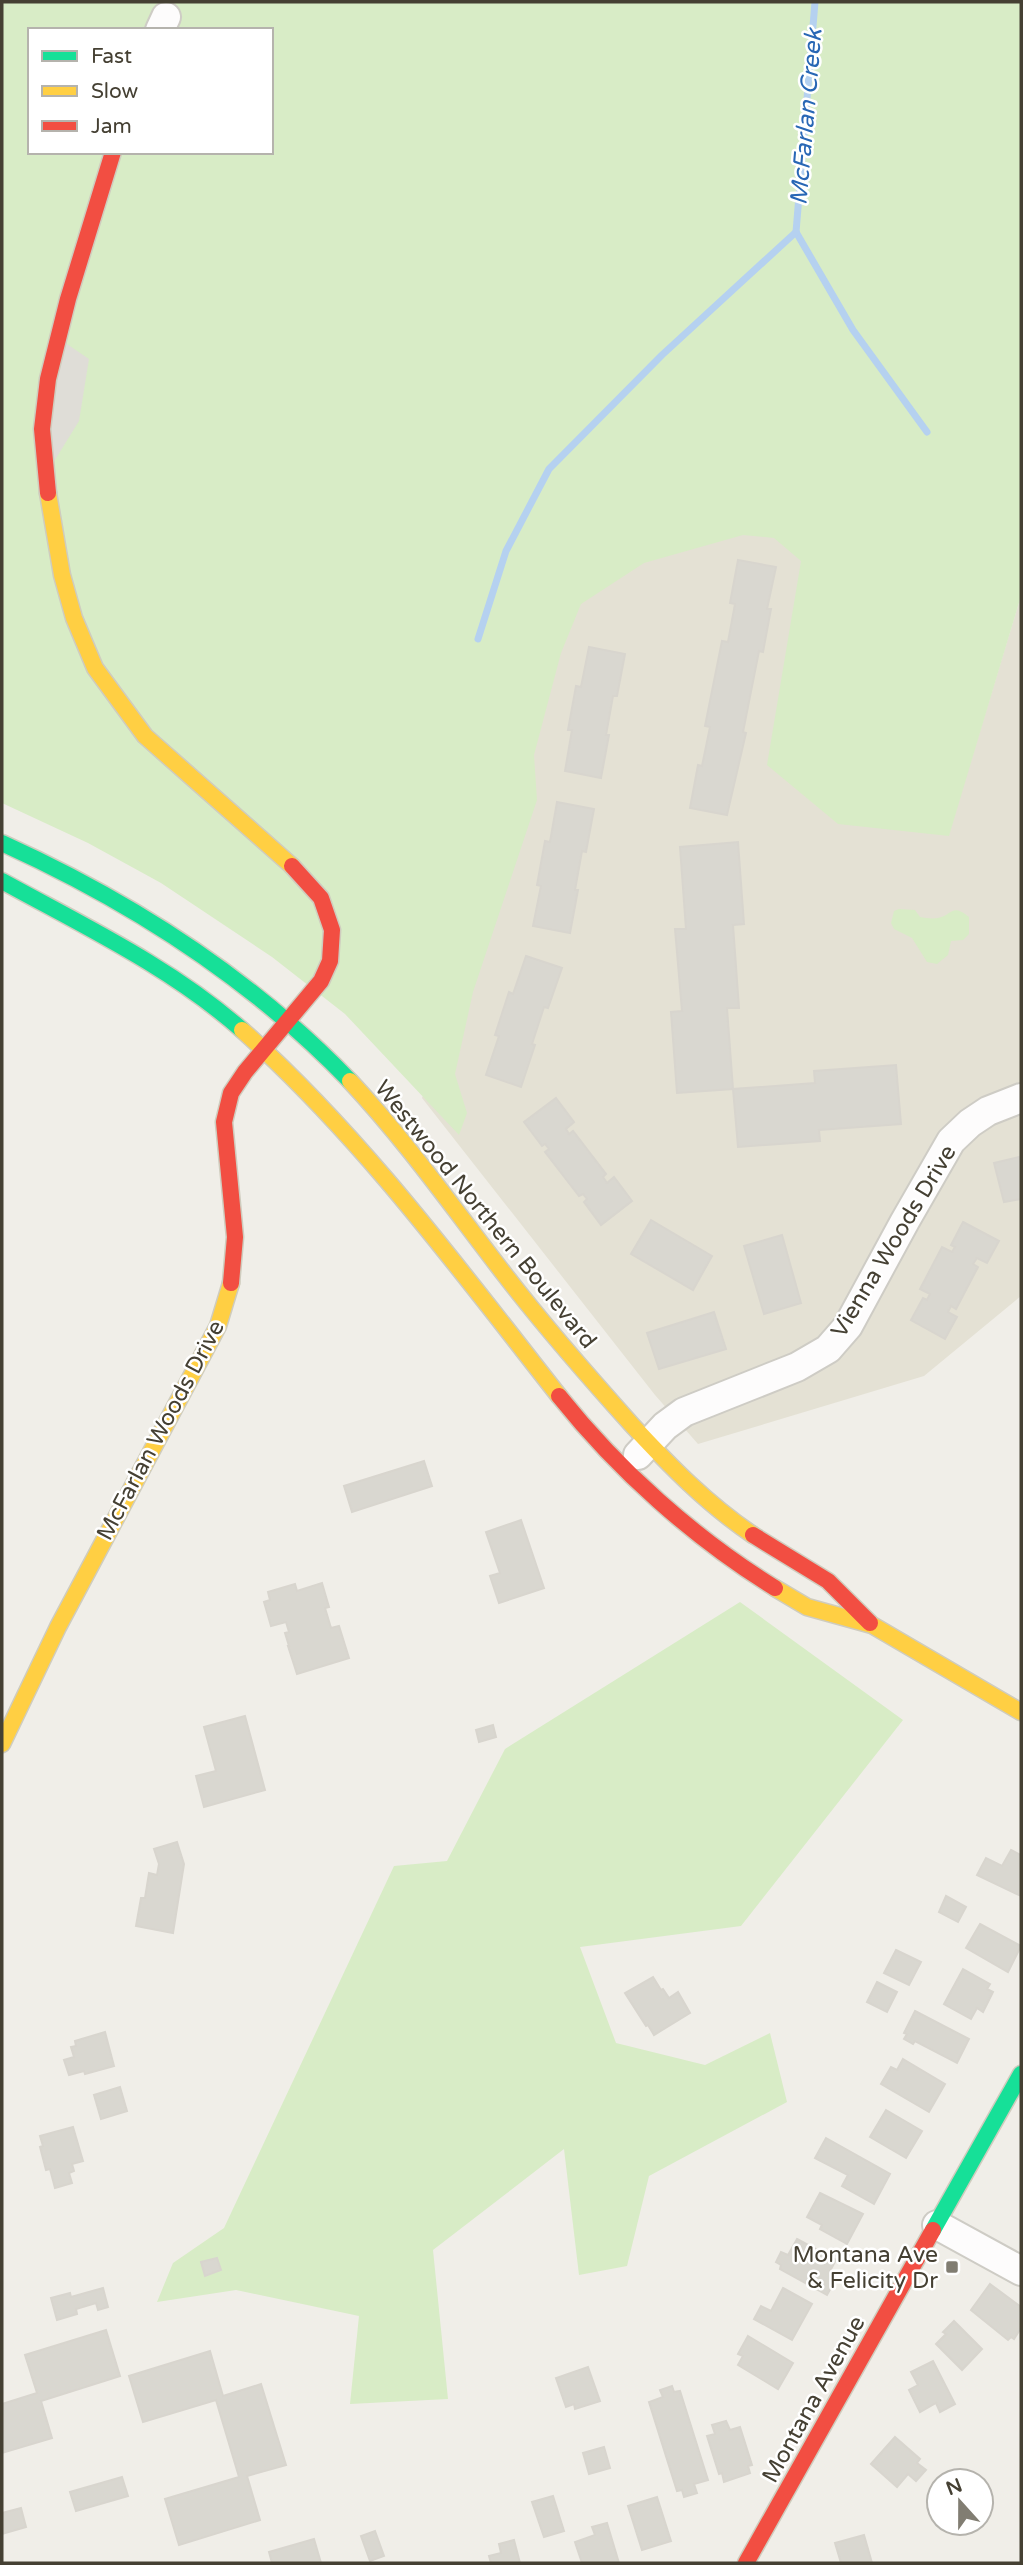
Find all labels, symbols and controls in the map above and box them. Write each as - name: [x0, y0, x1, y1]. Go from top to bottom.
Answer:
- water label: McFarlan Creek: [784, 26, 829, 206]
- legend: [28, 28, 273, 154]
- text: Fast: [91, 44, 132, 69]
- text: Slow: [91, 79, 139, 104]
- text: Jam: [91, 114, 132, 139]
- street label: Westwood Northern Boulevard: [368, 1075, 602, 1355]
- street label: Vienna Woods Drive: [825, 1140, 962, 1343]
- street label: McFarlan Woods Drive: [91, 1316, 231, 1545]
- place label: Montana Ave & Felicity Dr: [792, 2241, 938, 2295]
- marker: Montana Ave & Felicity Dr: [944, 2259, 960, 2275]
- street label: Montana Avenue: [756, 2311, 871, 2488]
- north arrow: [925, 2467, 995, 2537]
- text: N: [943, 2474, 965, 2500]

